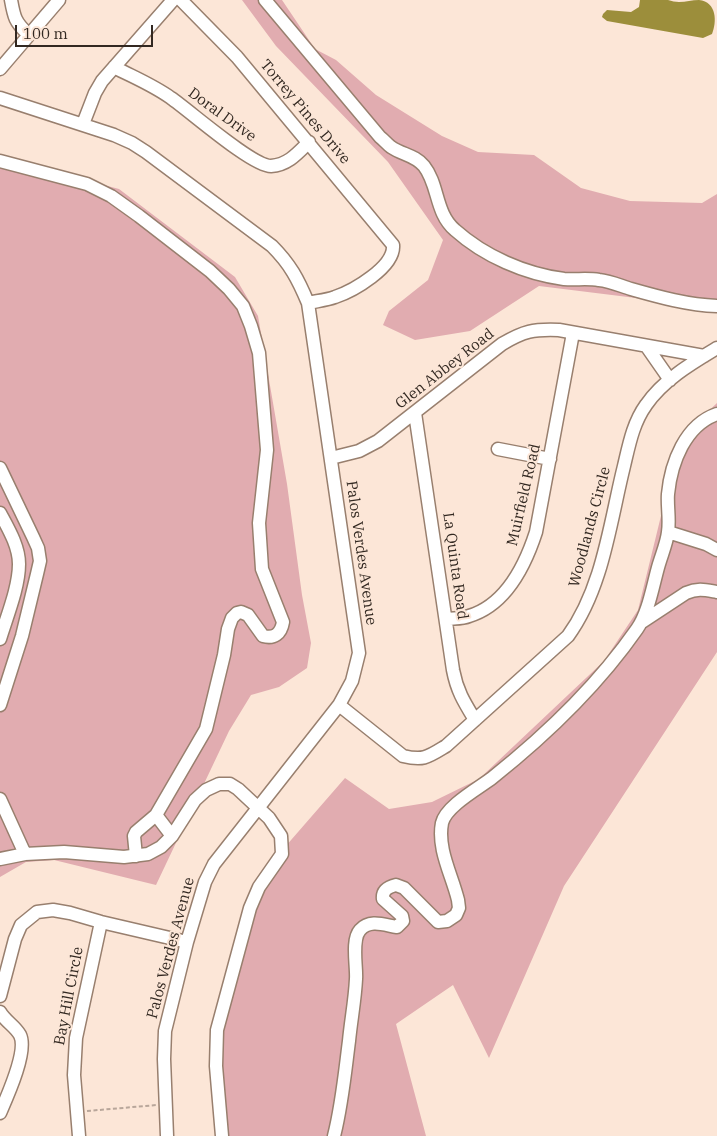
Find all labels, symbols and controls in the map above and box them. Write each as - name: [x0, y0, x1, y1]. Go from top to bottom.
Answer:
- scale bar: [18, 15, 155, 47]
- text: 100 m: [23, 24, 68, 43]
- street label: Torrey Pines Drive: [256, 56, 354, 168]
- street label: Doral Drive: [184, 84, 260, 146]
- street label: Glen Abbey Road: [392, 325, 498, 413]
- street label: Muirfield Road: [503, 442, 545, 548]
- street label: Woodlands Circle: [565, 465, 615, 589]
- street label: Palos Verdes Avenue: [342, 480, 380, 626]
- street label: La Quinta Road: [439, 511, 471, 621]
- street label: Palos Verdes Avenue: [143, 875, 199, 1021]
- street label: Bay Hill Circle: [51, 945, 87, 1047]

